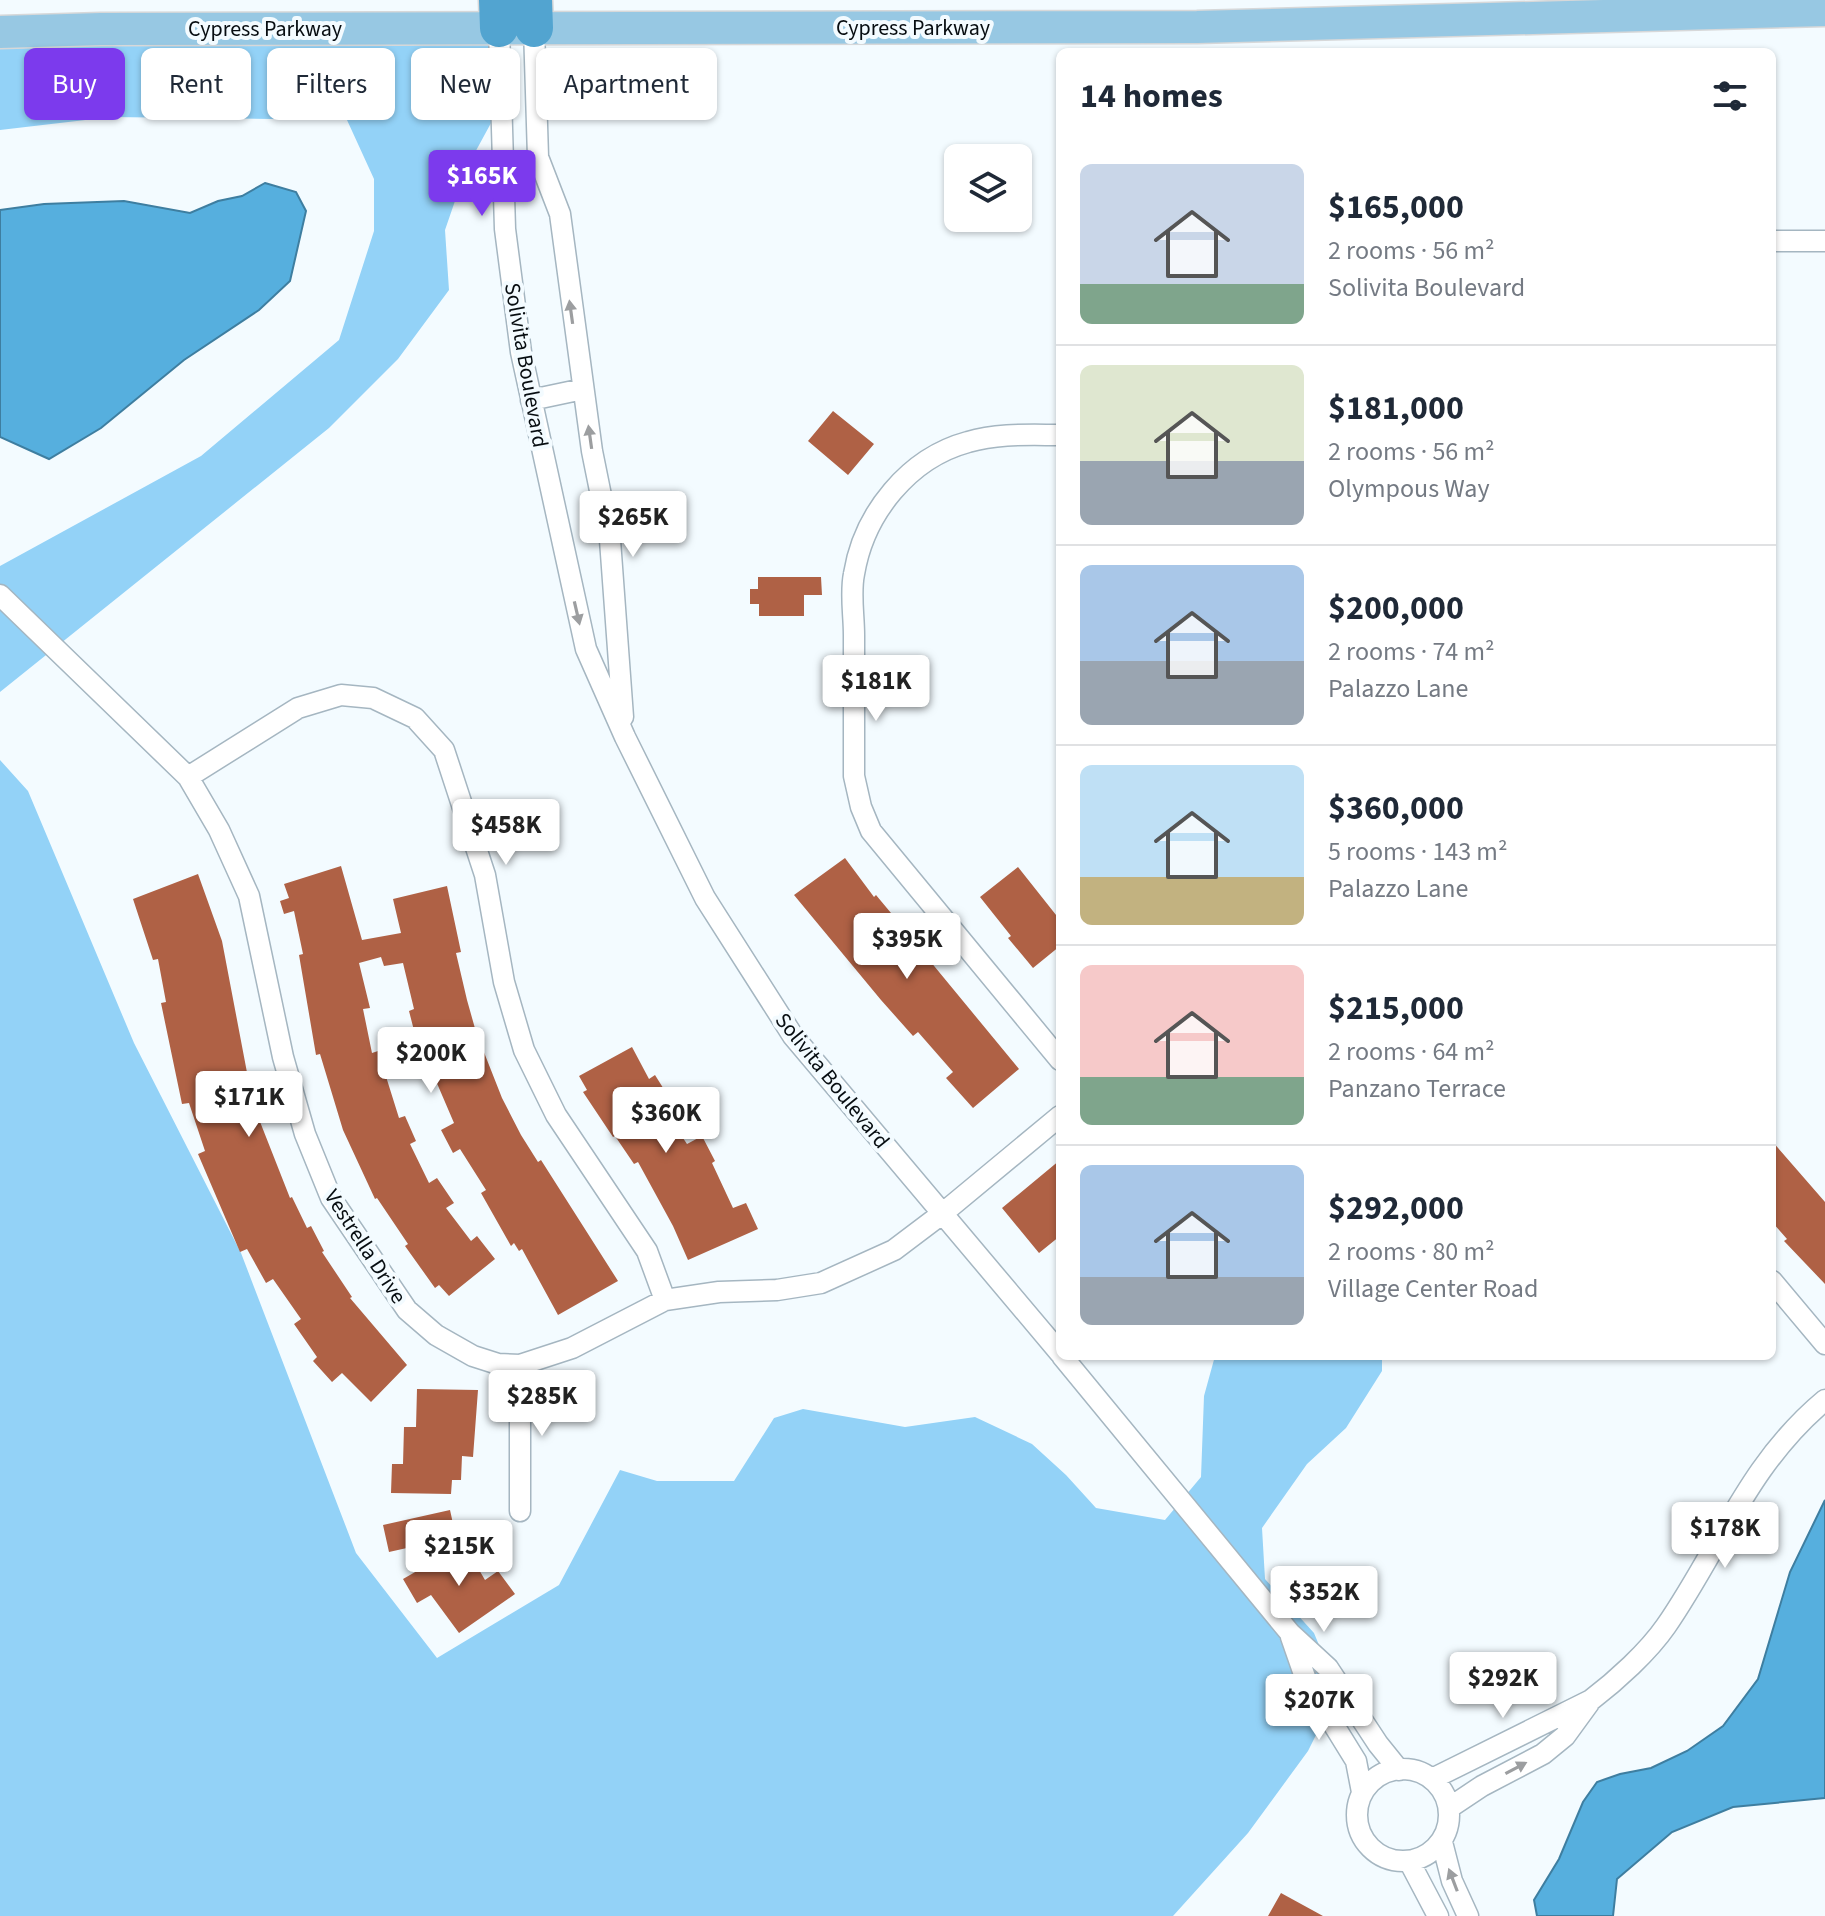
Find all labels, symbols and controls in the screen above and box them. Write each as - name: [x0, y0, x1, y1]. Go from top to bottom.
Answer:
- street label: Cypress Parkway: [836, 12, 991, 44]
- street label: Cypress Parkway: [188, 13, 343, 45]
- chip: Buy: [24, 48, 125, 120]
- chip: Rent: [141, 48, 251, 120]
- chip: Filters: [267, 48, 395, 120]
- chip: New: [411, 48, 520, 120]
- chip: Apartment: [536, 48, 717, 120]
- text: 14 homes: [1080, 72, 1223, 121]
- icon: filters: [1708, 74, 1752, 118]
- map controls: [944, 144, 1032, 232]
- button: layers: [944, 144, 1032, 232]
- pin: $165K: [426, 150, 538, 218]
- text: $165K: [447, 157, 517, 194]
- text: $165,000: [1328, 183, 1464, 232]
- icon: home: [1144, 196, 1240, 292]
- text: 2 rooms · 56 m²: [1328, 232, 1495, 269]
- text: Solivita Boulevard: [1328, 269, 1525, 306]
- street label: Solivita Boulevard: [496, 280, 556, 450]
- one-way arrow: [564, 299, 577, 324]
- text: $181,000: [1328, 384, 1464, 433]
- icon: home: [1144, 397, 1240, 493]
- one-way arrow: [583, 425, 596, 450]
- text: 2 rooms · 56 m²: [1328, 433, 1495, 470]
- text: Olympous Way: [1328, 470, 1490, 507]
- pin: $265K: [577, 491, 689, 559]
- text: $265K: [598, 498, 668, 535]
- text: $200,000: [1328, 584, 1464, 633]
- icon: home: [1144, 597, 1240, 693]
- one-way arrow: [571, 600, 584, 625]
- text: 2 rooms · 74 m²: [1328, 633, 1495, 670]
- pin: $181K: [820, 655, 932, 723]
- text: $181K: [841, 662, 911, 699]
- text: Palazzo Lane: [1328, 670, 1468, 707]
- text: $360,000: [1328, 784, 1464, 833]
- icon: home: [1144, 797, 1240, 893]
- pin: $458K: [450, 799, 562, 867]
- text: $458K: [471, 806, 541, 843]
- text: 5 rooms · 143 m²: [1328, 833, 1507, 870]
- text: Palazzo Lane: [1328, 870, 1468, 907]
- pin: $395K: [851, 913, 963, 981]
- text: $395K: [872, 920, 942, 957]
- text: $215,000: [1328, 984, 1464, 1033]
- icon: home: [1144, 997, 1240, 1093]
- street label: Solivita Boulevard: [767, 1006, 897, 1156]
- pin: $200K: [375, 1027, 487, 1095]
- text: 2 rooms · 64 m²: [1328, 1033, 1495, 1070]
- text: $200K: [396, 1034, 466, 1071]
- text: Panzano Terrace: [1328, 1070, 1506, 1107]
- pin: $171K: [193, 1071, 305, 1139]
- text: $171K: [214, 1078, 284, 1115]
- pin: $360K: [610, 1087, 722, 1155]
- text: $360K: [631, 1094, 701, 1131]
- street label: Vestrella Drive: [316, 1183, 414, 1310]
- text: $292,000: [1328, 1184, 1464, 1233]
- icon: home: [1144, 1197, 1240, 1293]
- text: 2 rooms · 80 m²: [1328, 1233, 1495, 1270]
- text: Village Center Road: [1328, 1270, 1538, 1307]
- pin: $285K: [486, 1370, 598, 1438]
- text: $285K: [507, 1377, 577, 1414]
- pin: $178K: [1669, 1502, 1781, 1570]
- text: $178K: [1690, 1509, 1760, 1546]
- pin: $215K: [403, 1520, 515, 1588]
- text: $215K: [424, 1527, 494, 1564]
- pin: $352K: [1268, 1566, 1380, 1634]
- text: $352K: [1289, 1573, 1359, 1610]
- pin: $292K: [1447, 1652, 1559, 1720]
- text: $292K: [1468, 1659, 1538, 1696]
- pin: $207K: [1263, 1674, 1375, 1742]
- text: $207K: [1284, 1681, 1354, 1718]
- one-way arrow: [1505, 1762, 1527, 1776]
- one-way arrow: [1446, 1868, 1458, 1892]

